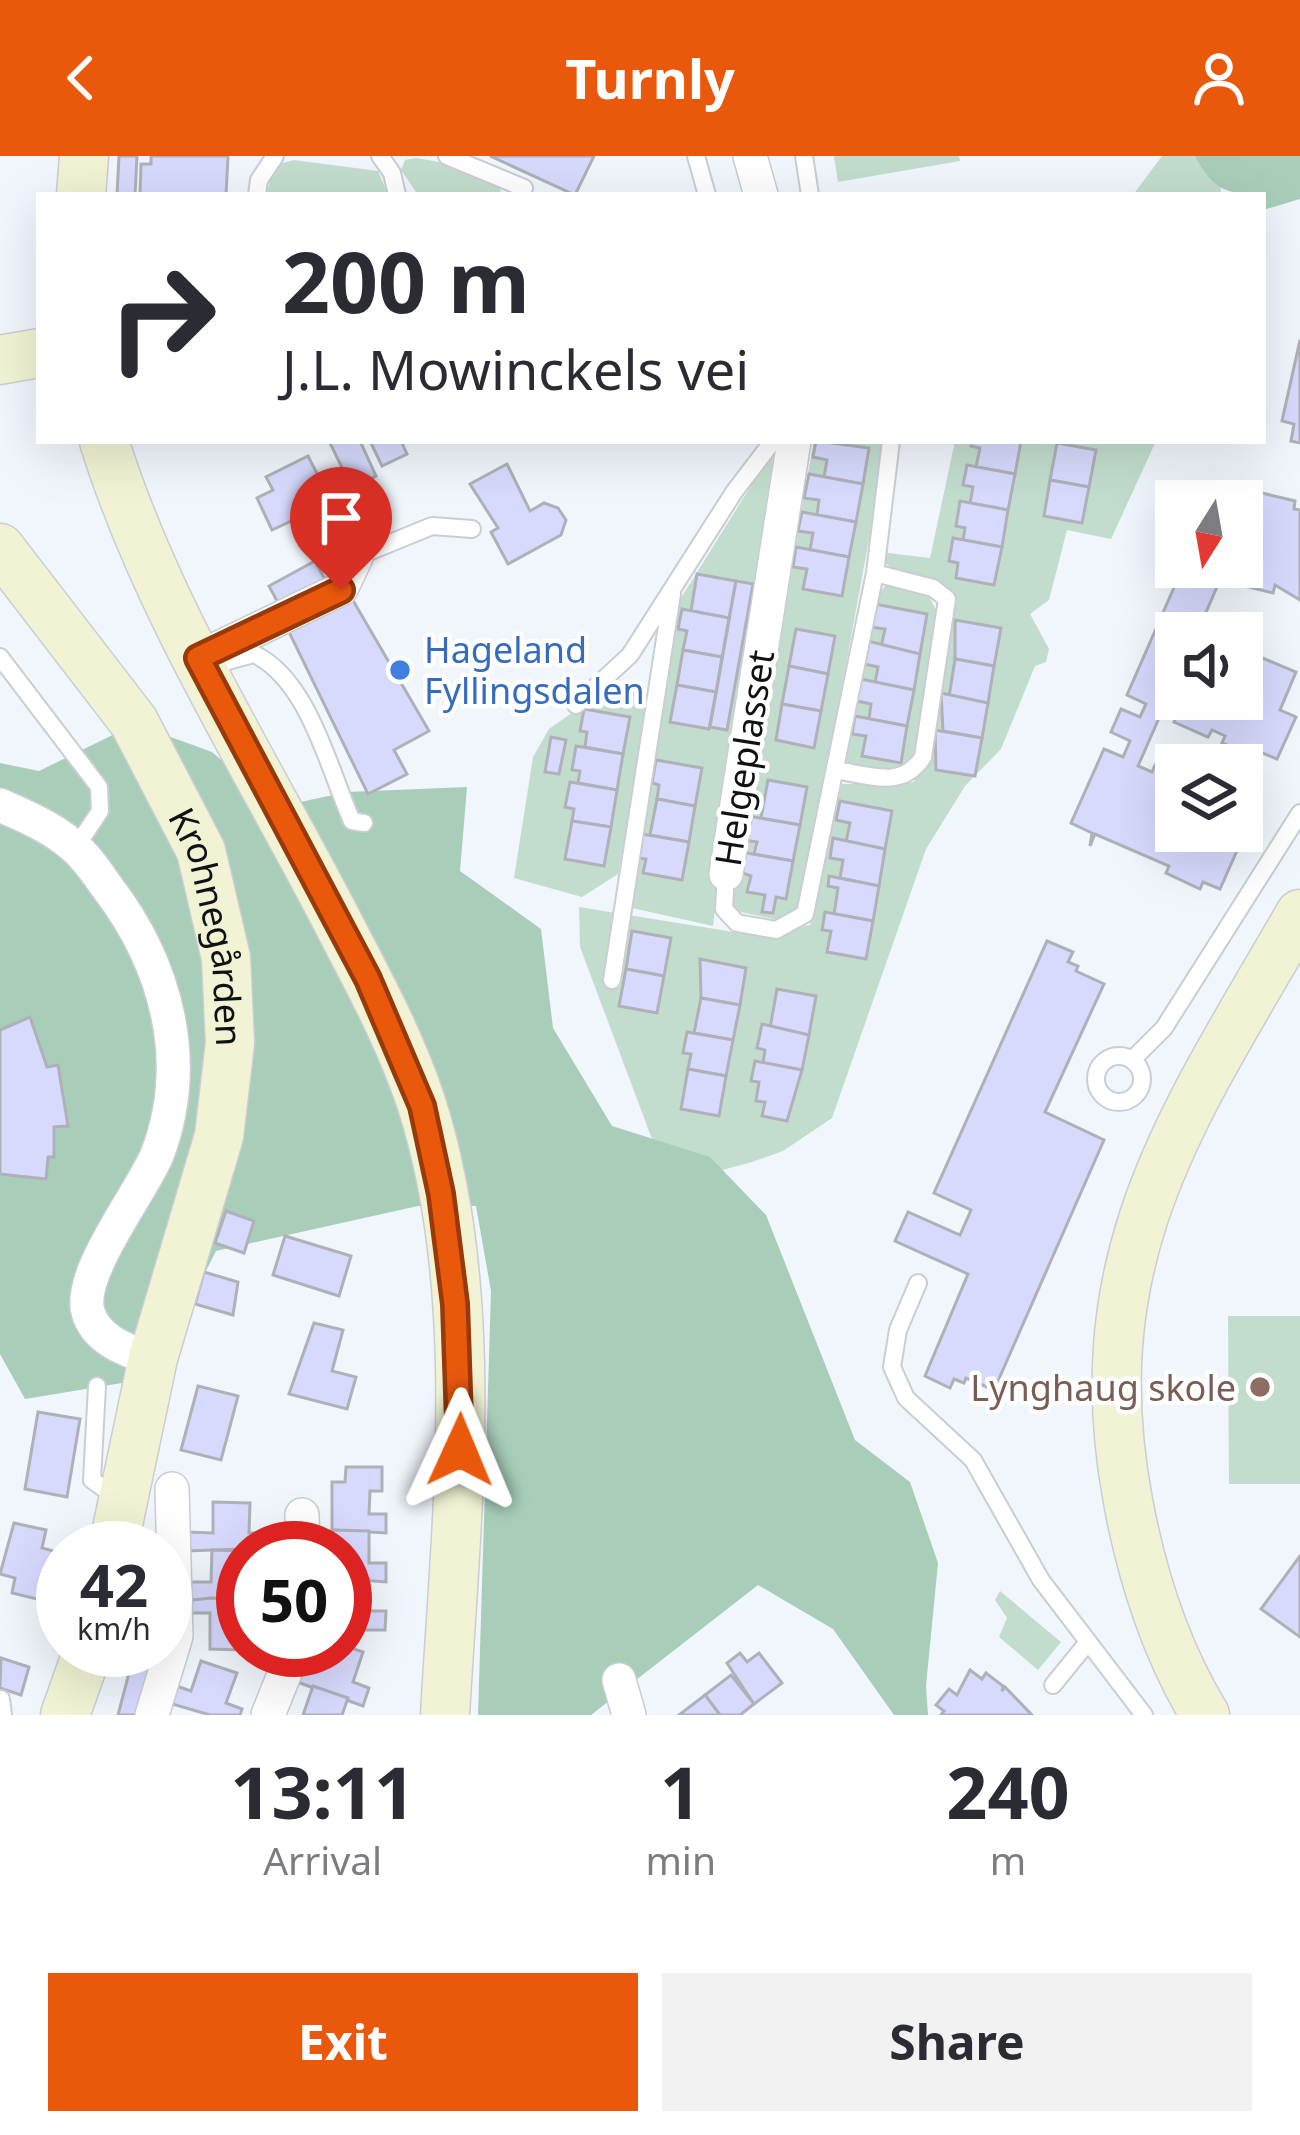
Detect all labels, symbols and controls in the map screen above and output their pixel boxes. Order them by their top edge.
text: Turnly [565,41,735,115]
icon: back [48,45,114,111]
icon: person [1186,45,1252,111]
text: 200 m [282,223,530,338]
icon: right [84,240,240,396]
text: J.L. Mowinckels vei [282,332,749,406]
pin [290,467,392,590]
north arrow [1155,480,1263,588]
map controls [1155,480,1263,852]
icon: arrive [308,485,374,551]
button: sound [1155,612,1263,720]
place label: Hageland Fyllingsdalen [424,625,645,715]
street label: Helgeplasset [703,646,785,870]
marker: Hageland Fyllingsdalen [387,657,413,683]
button: layers [1155,744,1263,852]
street label: Krohnegården [158,799,255,1047]
place label: Lynghaug skole [970,1363,1236,1412]
marker: Lynghaug skole [1247,1374,1273,1400]
position arrow [397,1387,523,1513]
speed limit sign: 50 [216,1521,372,1677]
text: 42 [80,1543,148,1625]
text: km/h [77,1608,151,1649]
text: 13:11 [230,1742,415,1840]
text: 1 [660,1742,701,1840]
text: 240 [946,1742,1070,1840]
text: Arrival [263,1833,382,1886]
text: min [645,1833,716,1886]
text: m [990,1833,1026,1886]
button: Exit [48,1973,638,2111]
button: Share [662,1973,1252,2111]

